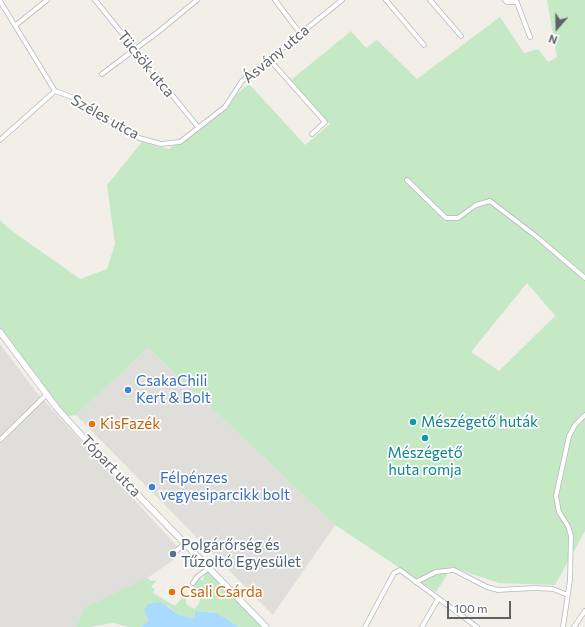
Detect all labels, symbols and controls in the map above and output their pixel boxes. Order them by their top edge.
north arrow [537,8,577,48]
street label: Ásvány utca [239,21,313,87]
street label: Tücsök utca [114,27,178,101]
text: N [547,32,559,47]
street label: Széles utca [68,91,142,143]
place label: CsakaChili Kert & Bolt [136,372,211,407]
marker: CsakaChili Kert & Bolt [123,385,133,395]
place label: Mészégető huták [421,413,538,431]
place label: KisFazék [100,415,160,433]
marker: Mészégető huták [408,417,418,427]
marker: KisFazék [87,419,97,429]
street label: Tópart utca [77,431,145,501]
marker: Mészégető huta romja [420,433,430,443]
place label: Mészégető huta romja [387,444,463,479]
place label: Félpénzes vegyesiparcikk bolt [160,469,290,504]
marker: Félpénzes vegyesiparcikk bolt [147,482,157,492]
place label: Polgárőrség és Tűzoltó Egyesület [181,536,301,571]
marker: Polgárőrség és Tűzoltó Egyesület [168,549,178,559]
place label: Csali Csárda [180,583,263,601]
marker: Csali Csárda [167,587,177,597]
scale bar [449,593,513,619]
text: 100 m [454,601,488,615]

